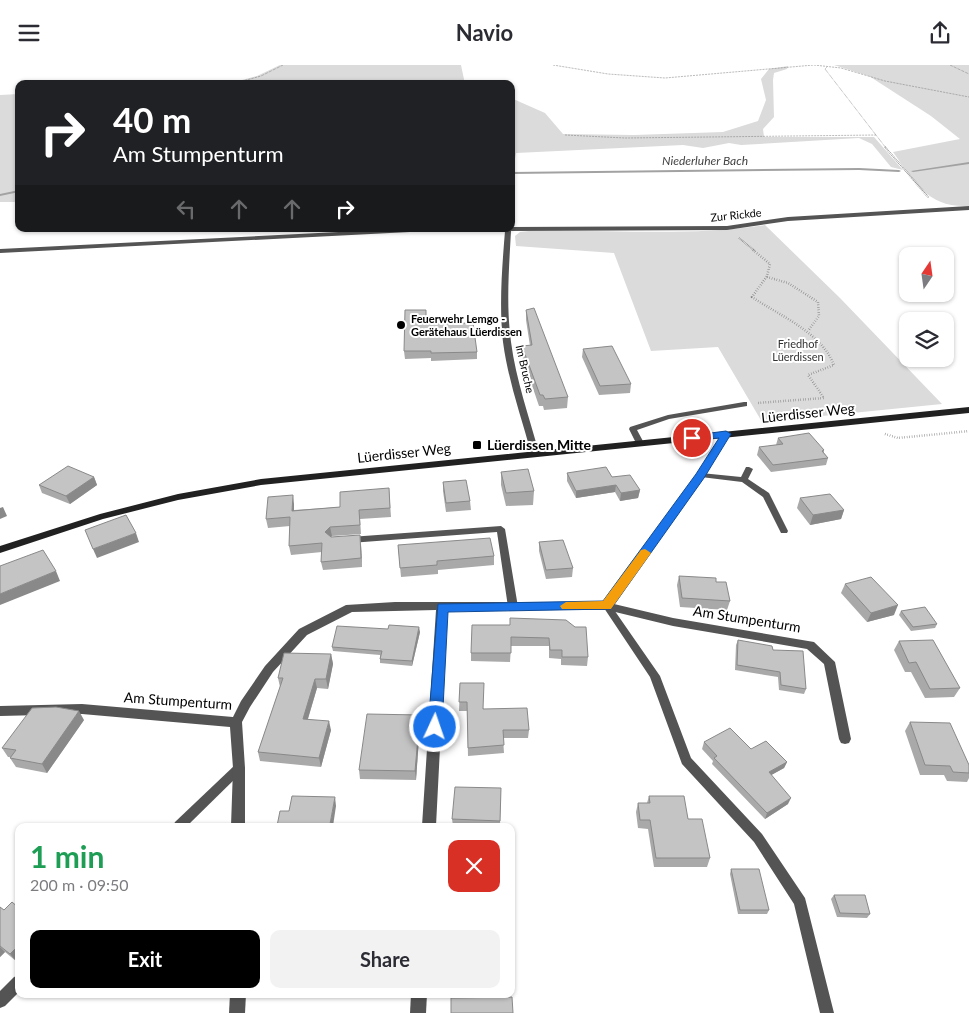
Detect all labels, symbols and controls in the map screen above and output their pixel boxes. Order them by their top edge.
icon: menu [15,19,43,47]
text: Navio [456,19,513,46]
icon: share [926,19,954,47]
text: 40 m [113,98,191,140]
icon: right [30,100,95,165]
text: Am Stumpenturm [113,140,284,167]
water label: Niederluher Bach [662,153,748,168]
icon: left [172,195,200,223]
icon: ahead [225,195,253,223]
icon: ahead [278,195,306,223]
icon: right [331,195,359,223]
street label: Zur Rickde [710,205,762,224]
north arrow [899,247,954,303]
map controls [899,247,954,367]
place label: Feuerwehr Lemgo - Gerätehaus Lüerdissen [411,312,522,338]
button: layers [899,312,954,367]
marker: Feuerwehr Lemgo - Gerätehaus Lüerdissen [395,319,407,331]
park label: Friedhof Lüerdissen [772,337,824,363]
street label: Im Bruche [514,343,537,394]
street label: Lüerdisser Weg [760,399,856,426]
pin [671,417,713,459]
icon: arrive [678,424,706,452]
place label: Lüerdissen Mitte [487,436,591,453]
street label: Lüerdisser Weg [356,439,452,466]
marker: Lüerdissen Mitte [471,439,483,451]
street label: Am Stumpenturm [692,602,802,635]
street label: Am Stumpenturm [123,688,233,713]
position arrow [408,700,460,752]
text: 1 min [30,838,104,874]
button: close [448,840,500,892]
text: 200 m · 09:50 [30,875,129,894]
button: Exit [30,930,260,988]
button: Share [270,930,500,988]

